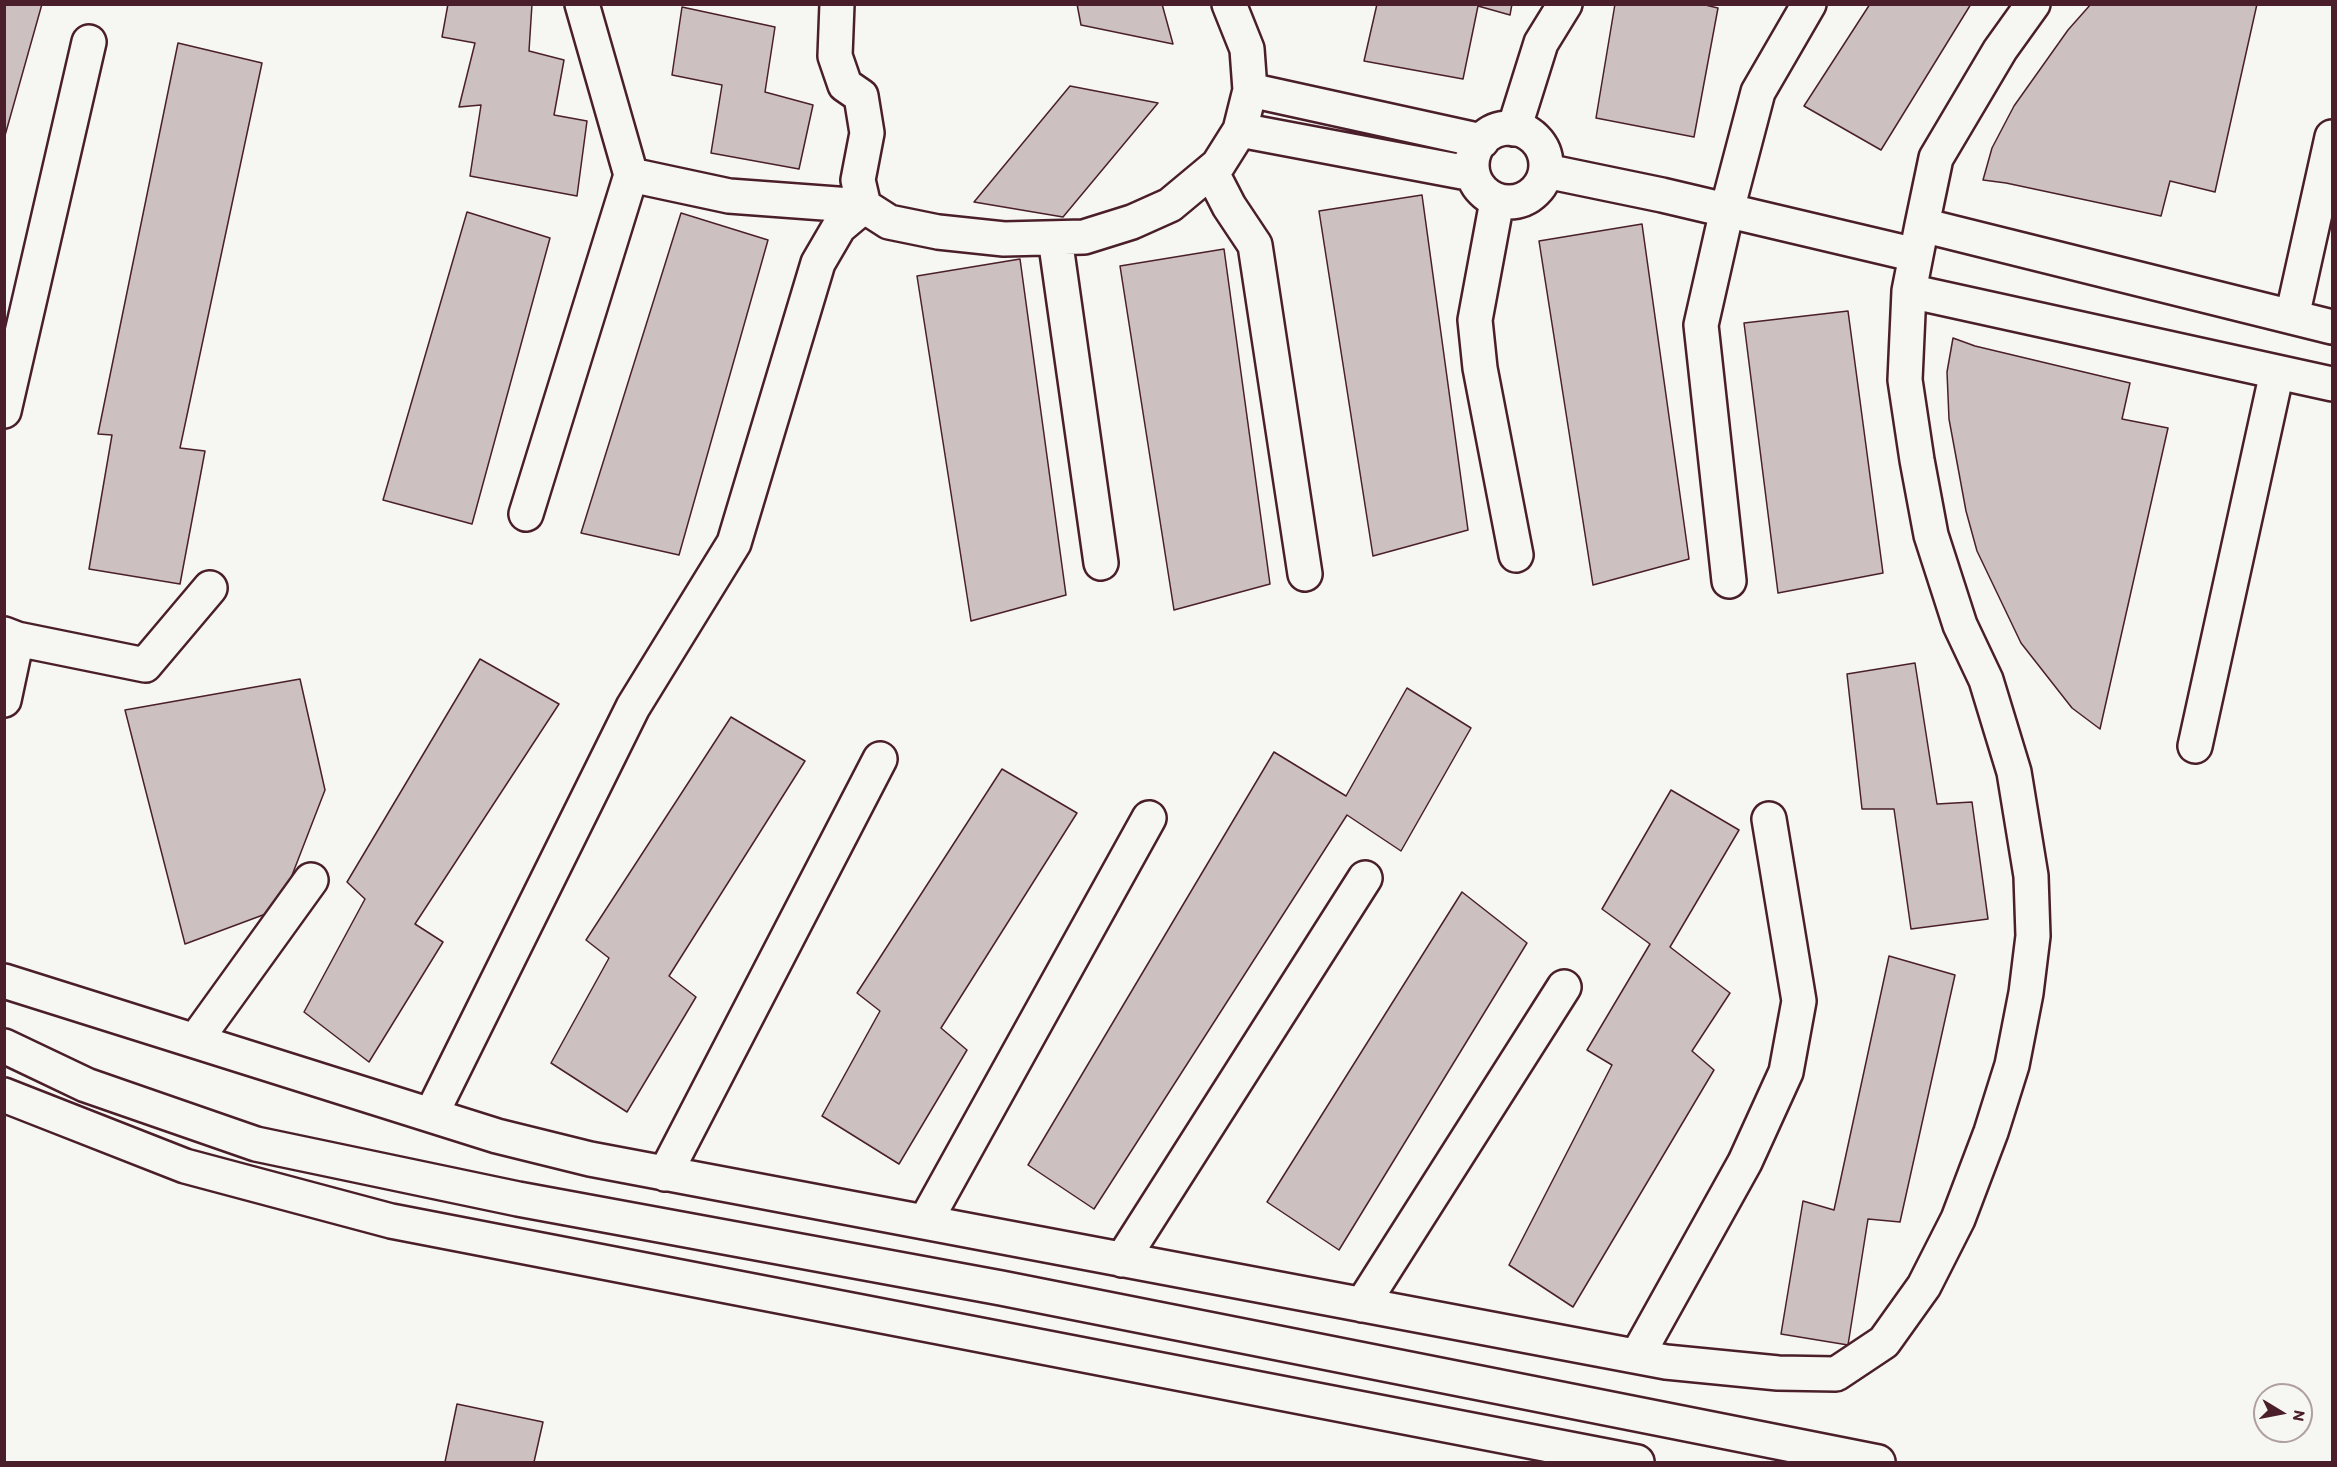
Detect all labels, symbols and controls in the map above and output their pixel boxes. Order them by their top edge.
north arrow [2253,1383,2313,1443]
text: N [2289,1409,2310,1423]

